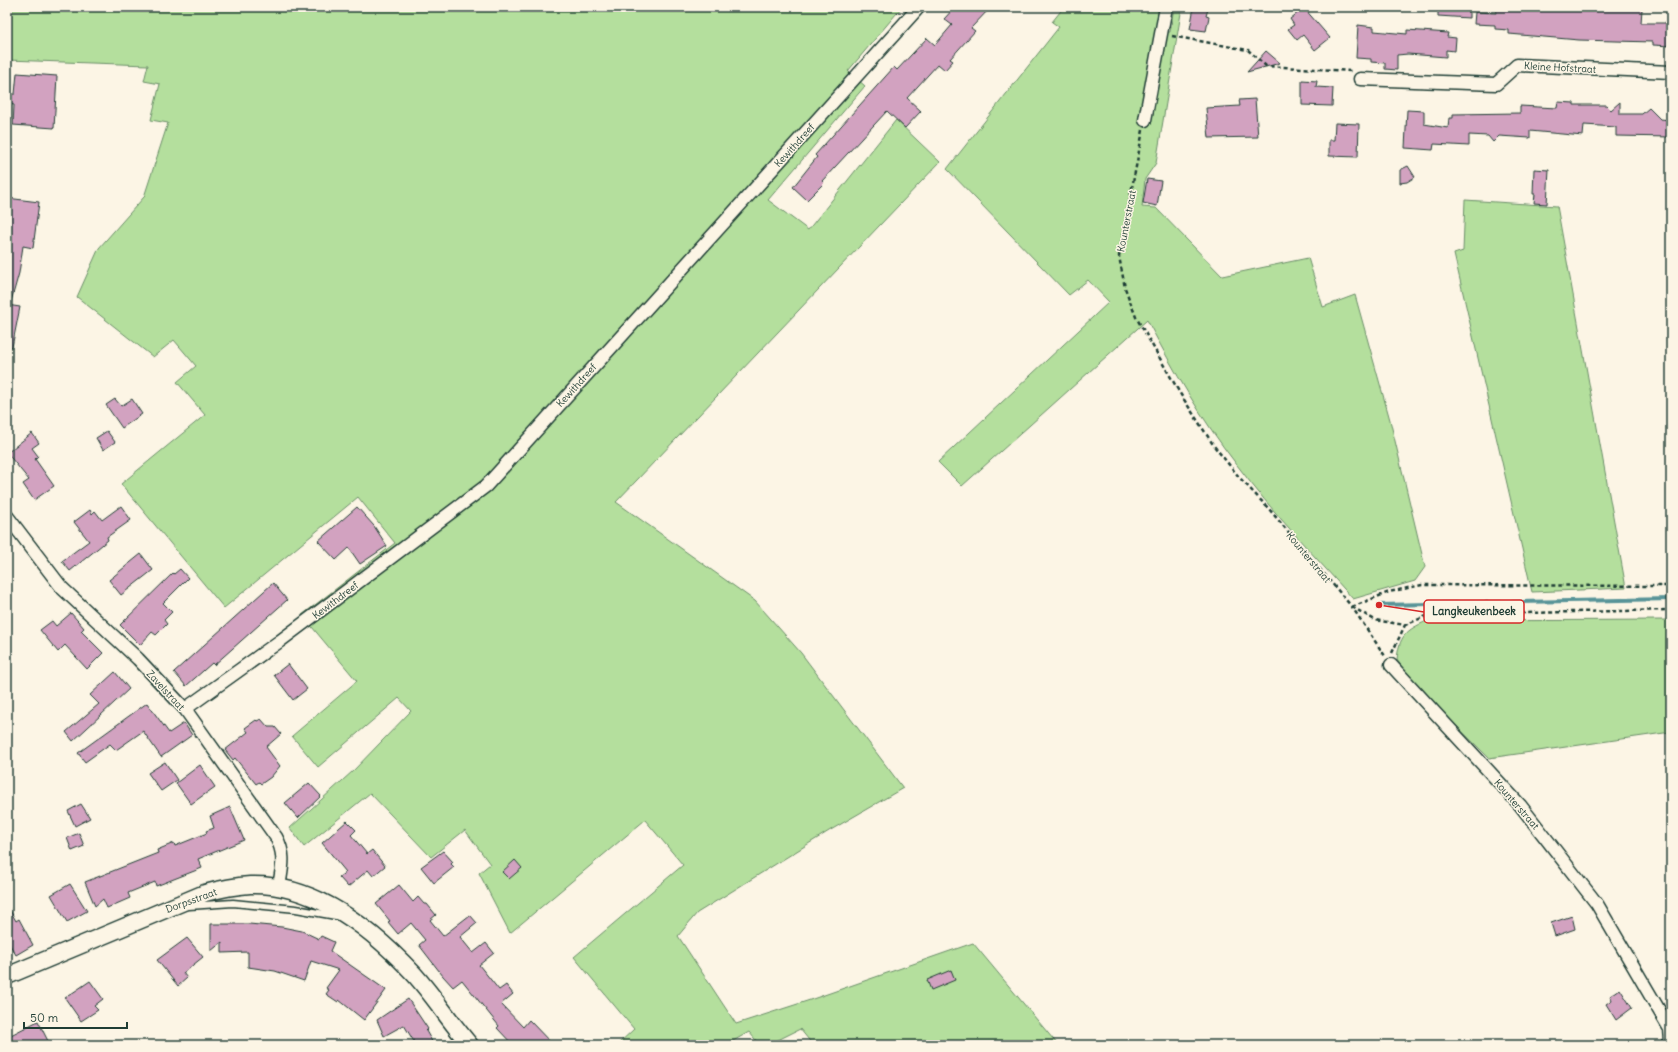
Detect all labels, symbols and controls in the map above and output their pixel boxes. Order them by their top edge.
street label: Kleine Hofstraat [1524,59,1597,76]
street label: Kewithdreef [771,120,818,170]
street label: Kounterstraat [1114,189,1139,253]
street label: Kewithdreef [553,360,600,410]
street label: Kounterstraat [1284,529,1334,586]
street label: Kewithdreef [310,578,361,622]
callout: Langkeukenbeek [1424,600,1524,623]
text: Langkeukenbeek [1432,604,1516,619]
street label: Zavelstraat [144,667,188,714]
street label: Kounterstraat [1491,776,1542,833]
street label: Dorpsstraat [164,885,219,916]
scale bar [24,1004,127,1030]
text: 50 m [30,1010,59,1025]

